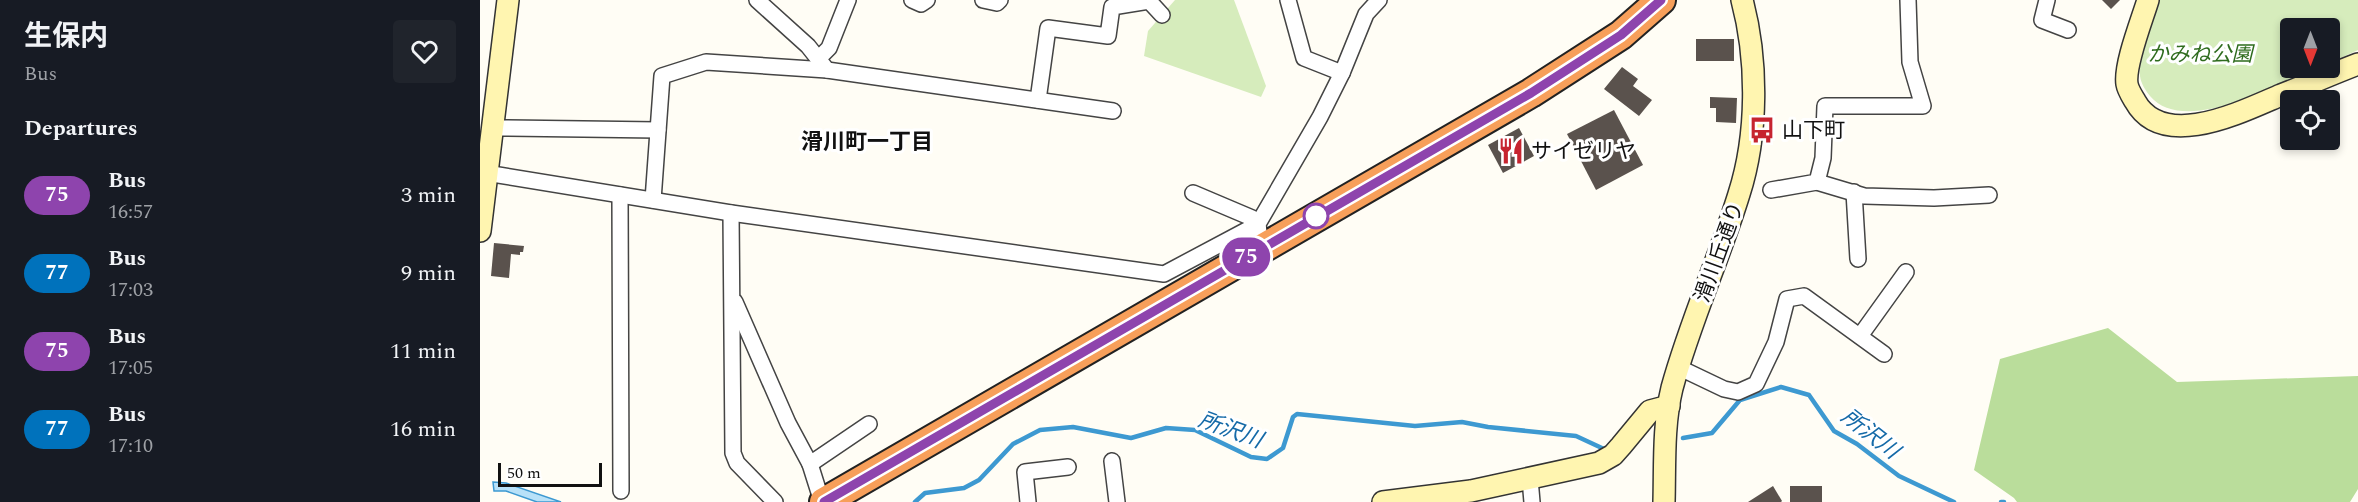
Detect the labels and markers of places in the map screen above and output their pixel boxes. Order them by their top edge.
bus stop icon: 山下町 [1747,115,1777,145]
place label: 山下町 [1782,115,1845,147]
restaurant icon: サイゼリヤ [1496,136,1526,166]
place label: サイゼリヤ [1531,136,1636,168]
unlabelled marker [1303,203,1329,229]

